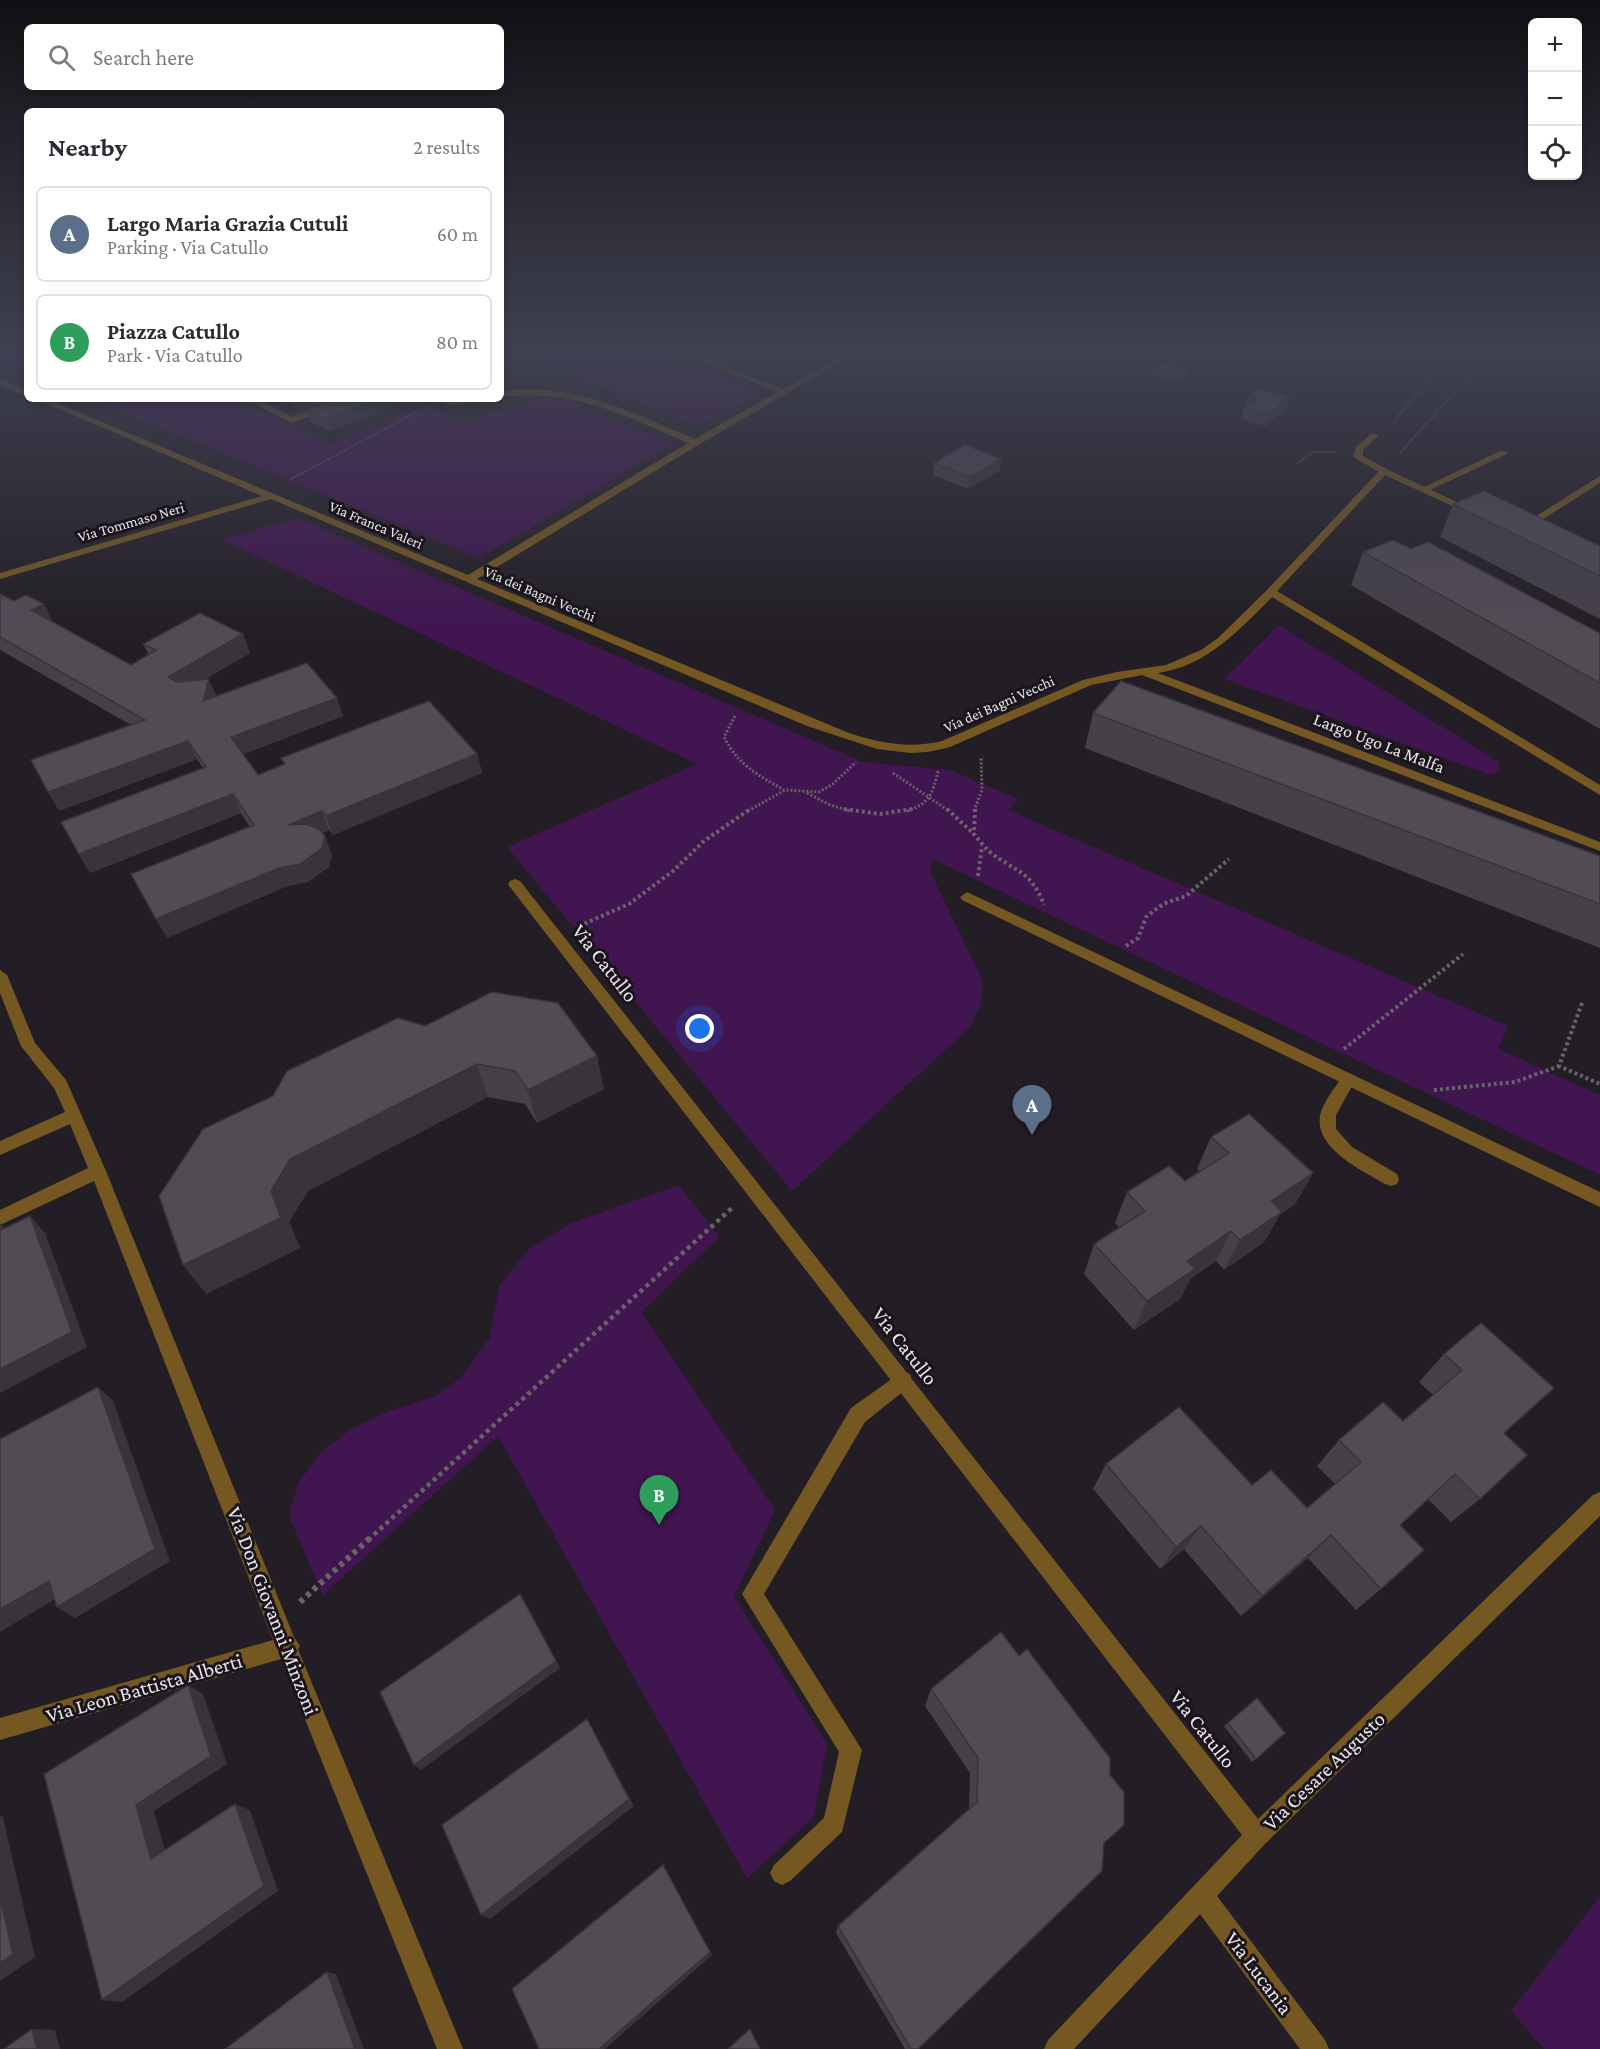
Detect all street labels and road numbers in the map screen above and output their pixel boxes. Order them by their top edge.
street label: Via Franca Valeri [327,498,425,552]
street label: Via Tommaso Neri [76,499,186,545]
street label: Via dei Bagni Vecchi [482,563,598,626]
street label: Via dei Bagni Vecchi [941,672,1057,736]
street label: Largo Ugo La Malfa [1311,709,1447,777]
street label: Via Catullo [567,919,643,1007]
street label: Via Catullo [867,1302,943,1390]
street label: Via Don Giovanni Minzoni [222,1503,324,1719]
street label: Via Leon Battista Alberti [43,1648,245,1727]
street label: Via Catullo [1165,1685,1241,1773]
street label: Via Cesare Augusto [1258,1707,1390,1835]
street label: Via Lucania [1220,1927,1298,2019]

